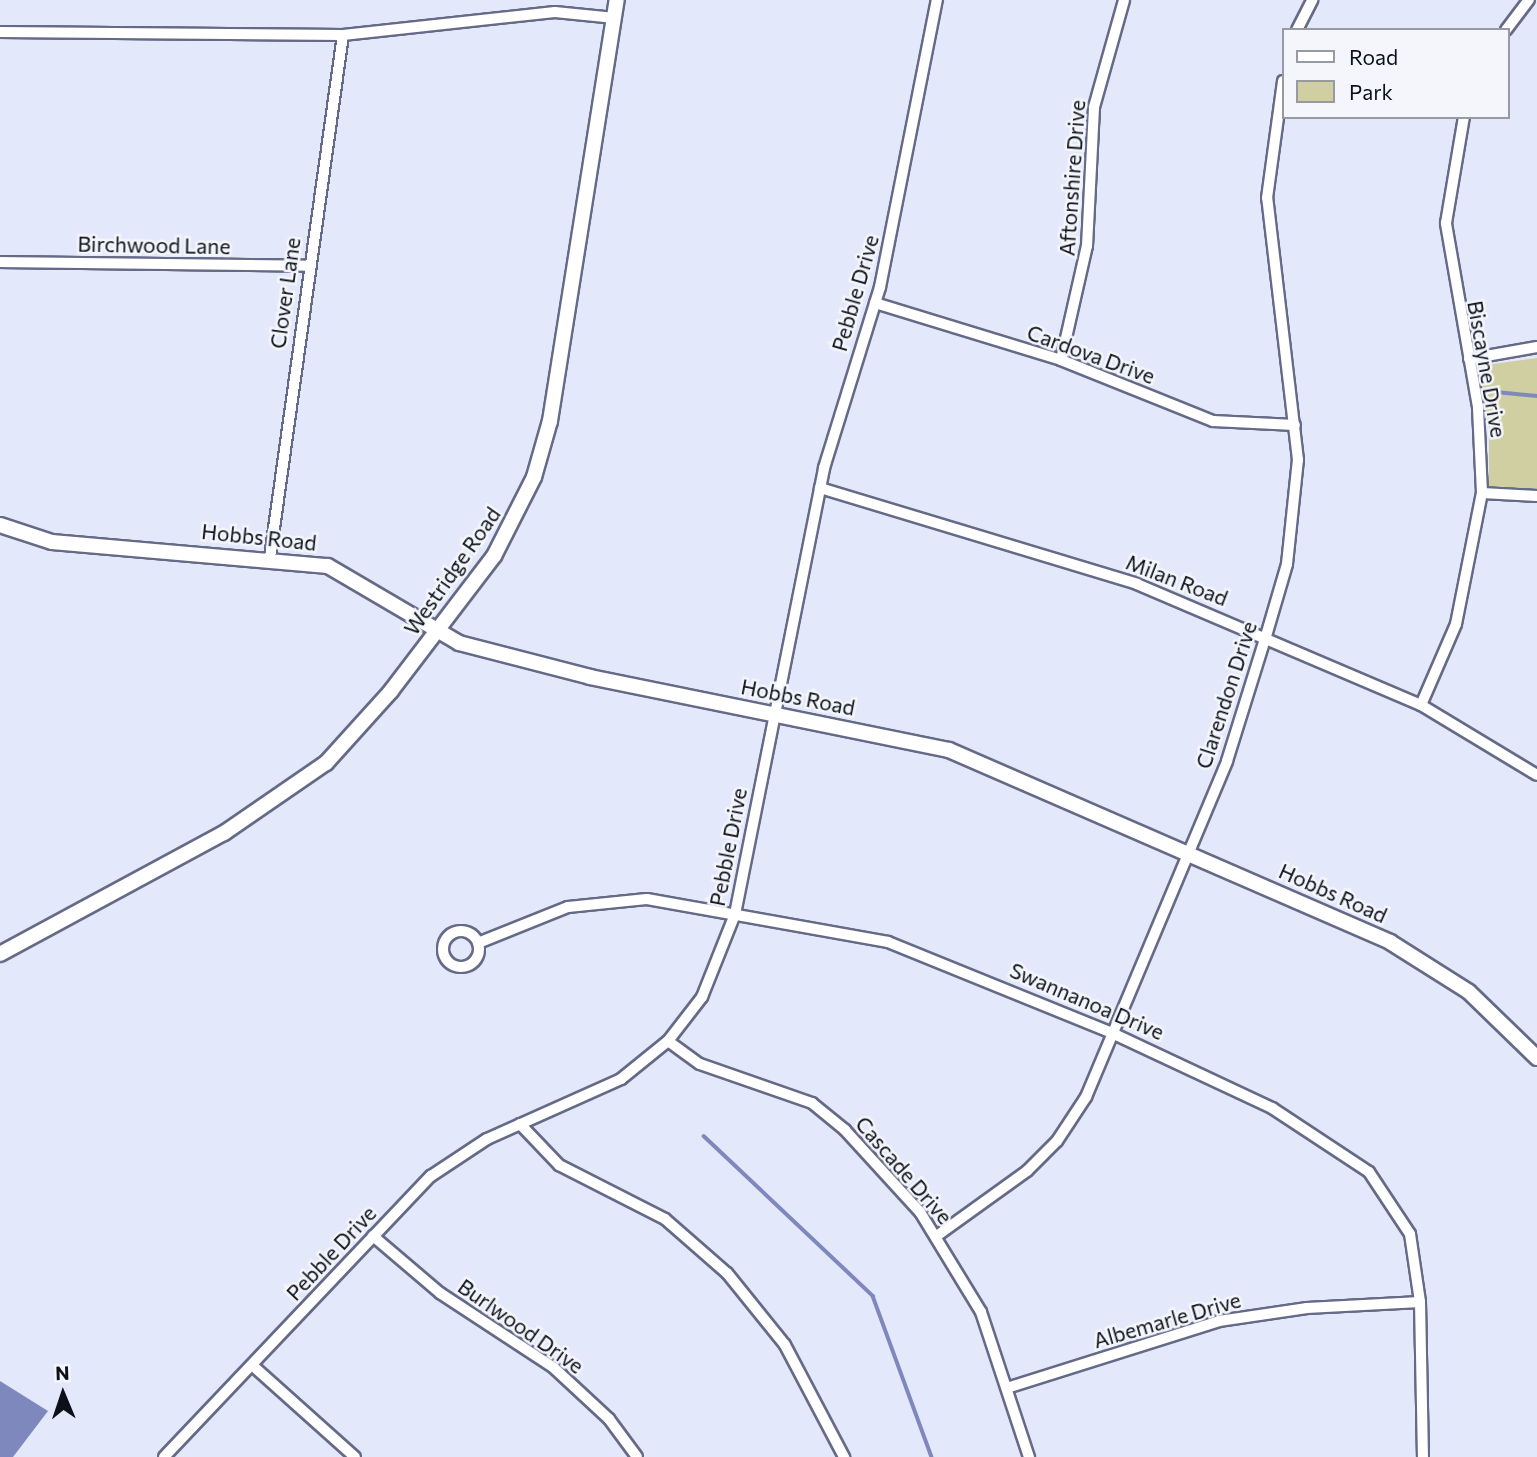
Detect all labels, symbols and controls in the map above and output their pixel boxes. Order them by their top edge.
legend [1282,28,1509,119]
text: Road [1349,44,1398,69]
text: Park [1349,79,1393,104]
street label: Aftonshire Drive [1054,99,1090,257]
street label: Birchwood Lane [77,231,231,259]
street label: Pebble Drive [826,232,884,354]
street label: Clover Lane [265,236,305,350]
street label: Biscayne Drive [1463,299,1511,439]
street label: Cardova Drive [1024,319,1158,389]
street label: Westridge Road [399,502,505,640]
street label: Hobbs Road [200,518,318,556]
street label: Milan Road [1123,549,1231,611]
street label: Clarendon Drive [1190,618,1262,772]
street label: Hobbs Road [739,674,857,720]
street label: Pebble Drive [704,786,752,908]
street label: Hobbs Road [1275,858,1391,928]
street label: Swannanoa Drive [1006,957,1168,1045]
street label: Cascade Drive [850,1111,958,1229]
street label: Pebble Drive [281,1201,381,1305]
street label: Burlwood Drive [453,1273,589,1379]
street label: Albemarle Drive [1090,1287,1244,1353]
north arrow [28,1359,98,1429]
text: N [55,1361,70,1384]

